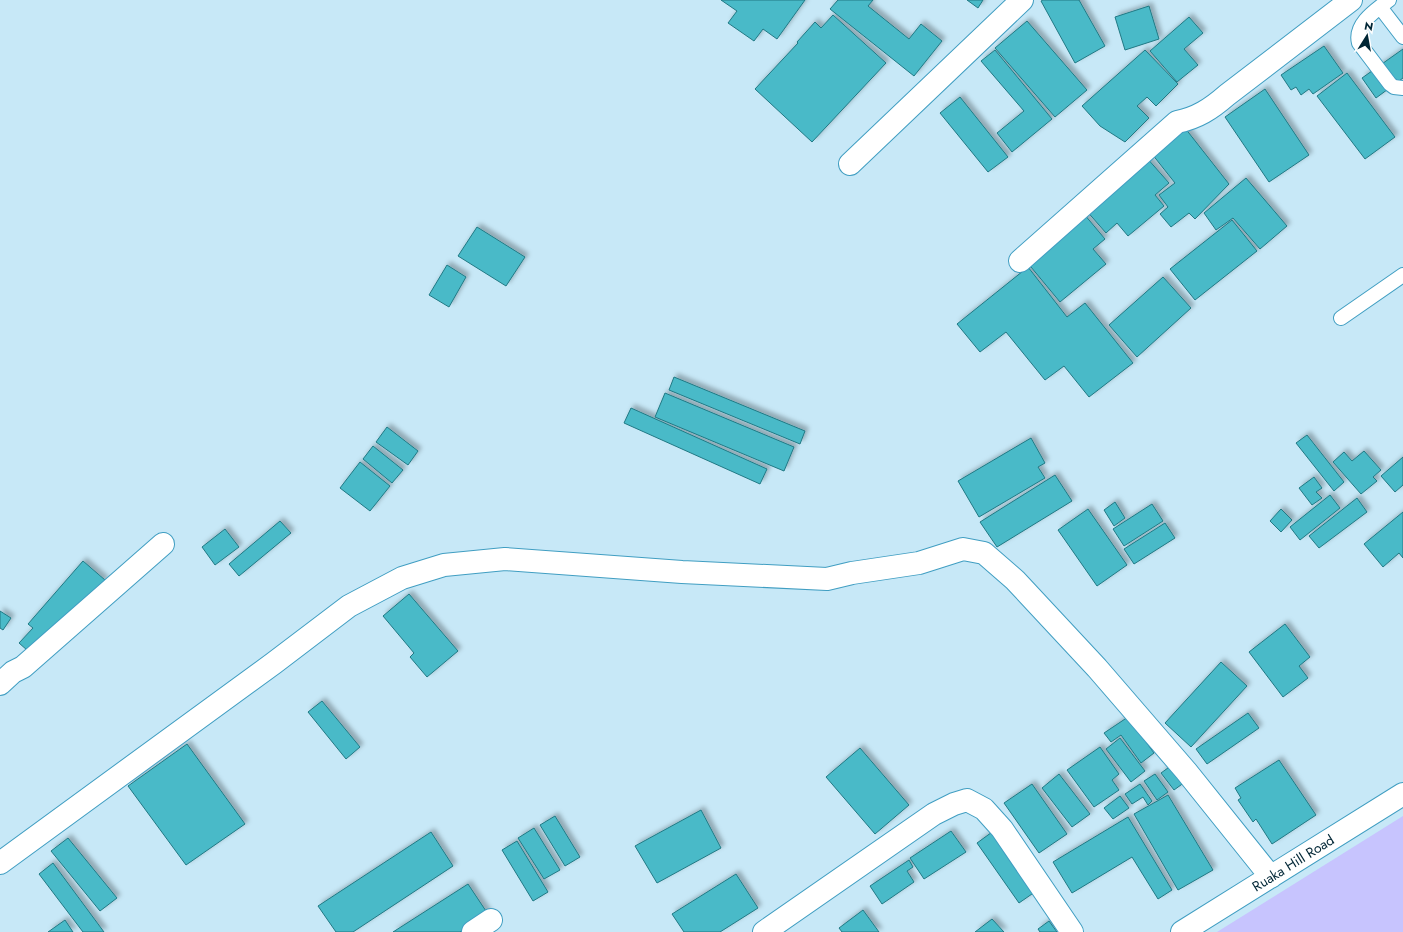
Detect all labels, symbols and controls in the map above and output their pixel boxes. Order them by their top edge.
north arrow [1347,16,1387,56]
text: N [1363,17,1375,35]
street label: Ruaka Hill Road [1248,830,1338,896]

